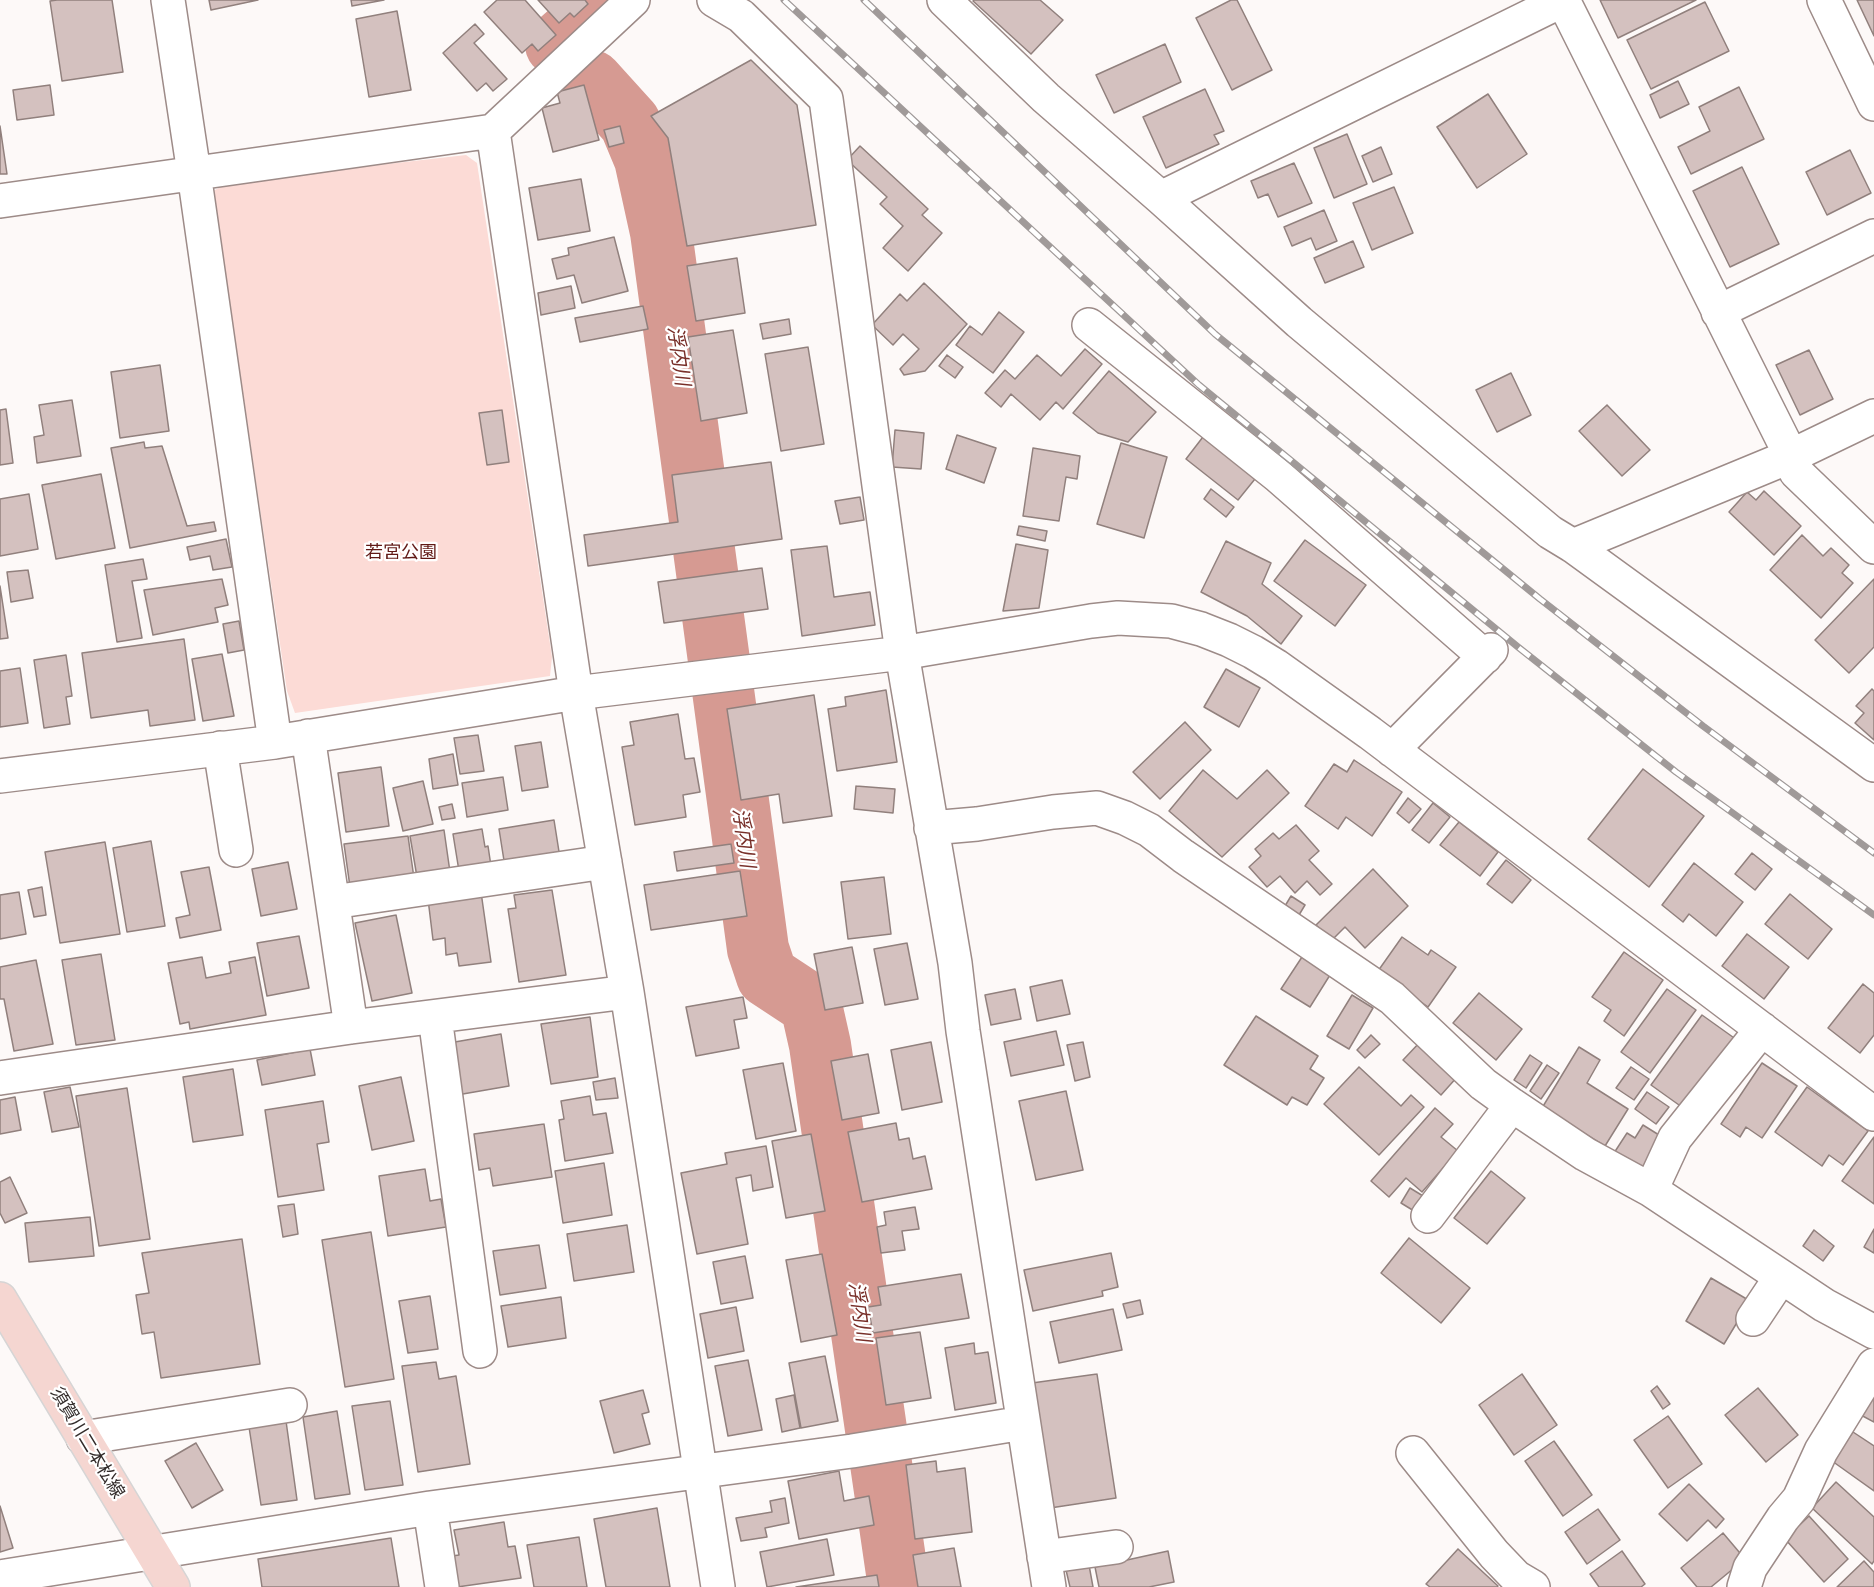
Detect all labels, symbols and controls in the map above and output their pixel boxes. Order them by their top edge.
water label: 浮内川 [662,325,694,387]
park label: 若宮公園 [365,542,437,564]
water label: 浮内川 [727,807,759,869]
water label: 浮内川 [843,1281,875,1343]
street label: 須賀川二本松線 [45,1383,129,1503]

